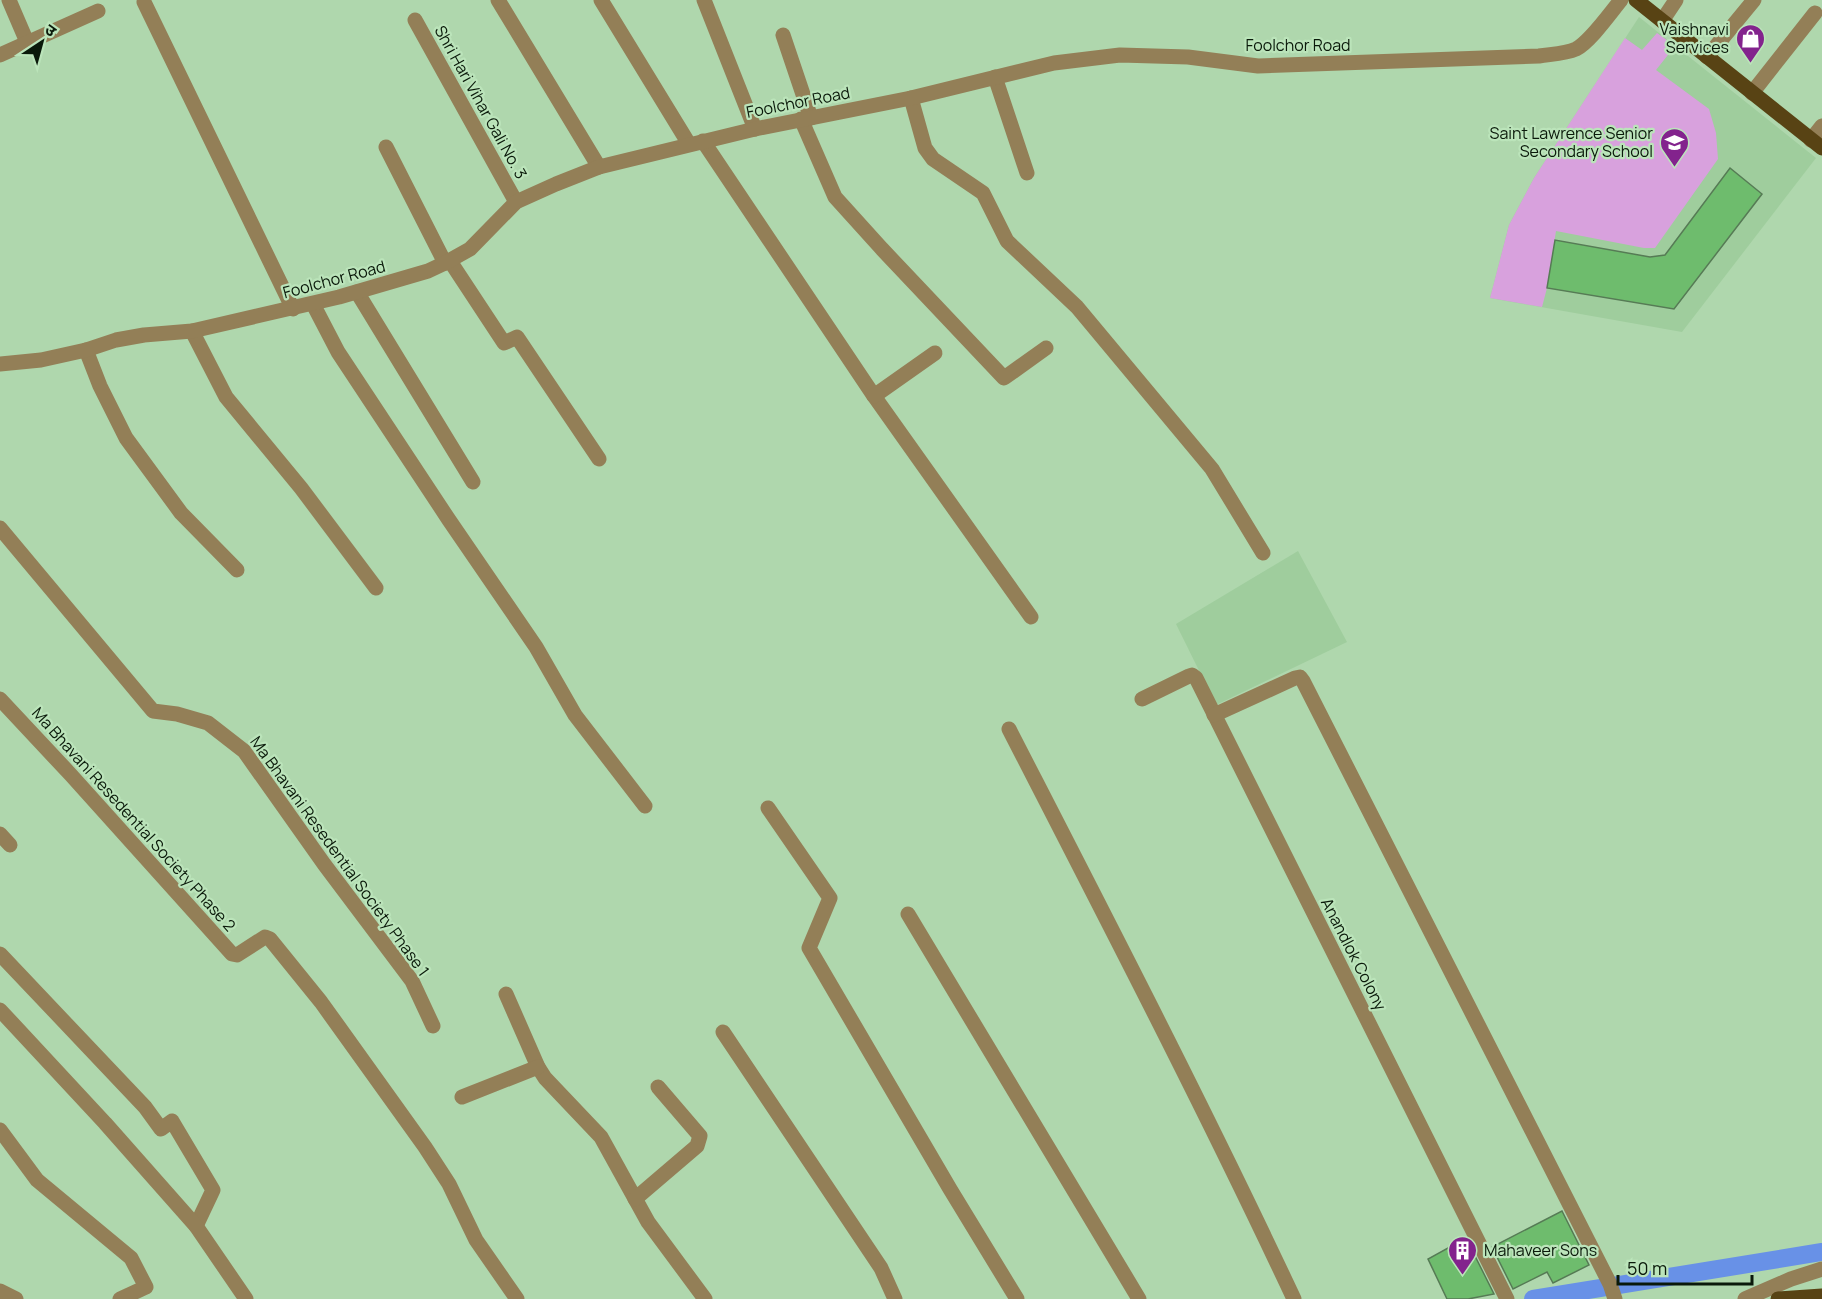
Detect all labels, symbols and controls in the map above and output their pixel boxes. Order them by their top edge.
north arrow [12,12,72,72]
text: उ [41,18,62,42]
place label: Vaishnavi Services [1660,18,1729,58]
street label: Shri Hari Vihar Gali No. 3 [430,21,532,183]
shop icon: Vaishnavi Services [1734,22,1766,64]
street label: Foolchor Road [1245,34,1351,56]
street label: Foolchor Road [744,81,852,123]
place label: Saint Lawrence Senior Secondary School [1490,122,1653,162]
school or university icon: Saint Lawrence Senior Secondary School [1658,126,1690,168]
street label: Foolchor Road [280,255,388,303]
street label: Ma Bhavani Resedential Society Phase 2 [27,702,241,936]
street label: Ma Bhavani Resedential Society Phase 1 [245,732,435,980]
street label: Anandlok Colony [1316,894,1392,1015]
building icon: Mahaveer Sons [1447,1234,1479,1276]
place label: Mahaveer Sons [1484,1239,1597,1261]
scale bar [1618,1248,1752,1286]
text: 50 m [1627,1256,1667,1280]

